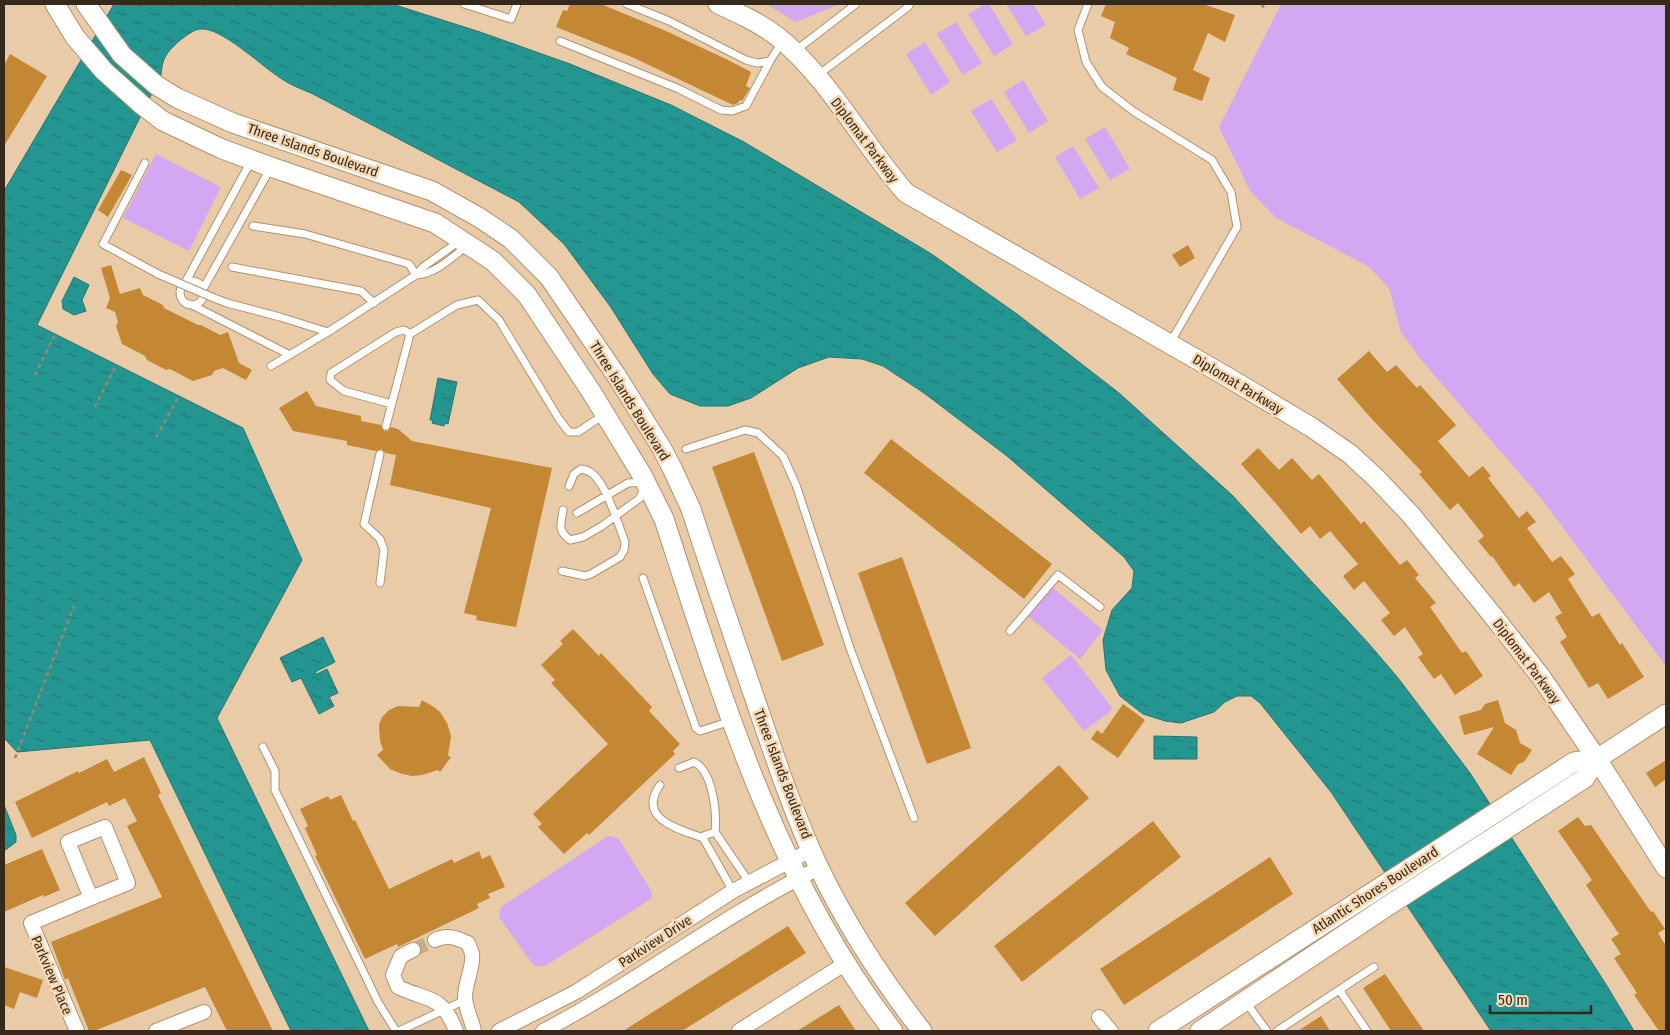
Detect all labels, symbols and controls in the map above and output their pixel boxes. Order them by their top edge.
street label: Diplomat Parkway [827,94,903,187]
street label: Three Islands Boulevard [245,120,381,181]
street label: Three Islands Boulevard [586,338,673,464]
street label: Diplomat Parkway [1190,351,1287,418]
street label: Diplomat Parkway [1489,615,1565,708]
street label: Three Islands Boulevard [750,707,815,841]
street label: Atlantic Shores Boulevard [1309,843,1442,938]
street label: Parkview Drive [616,911,695,971]
street label: Parkview Place [27,933,76,1017]
scale bar [1490,982,1591,1014]
text: 50 m [1498,991,1528,1009]

